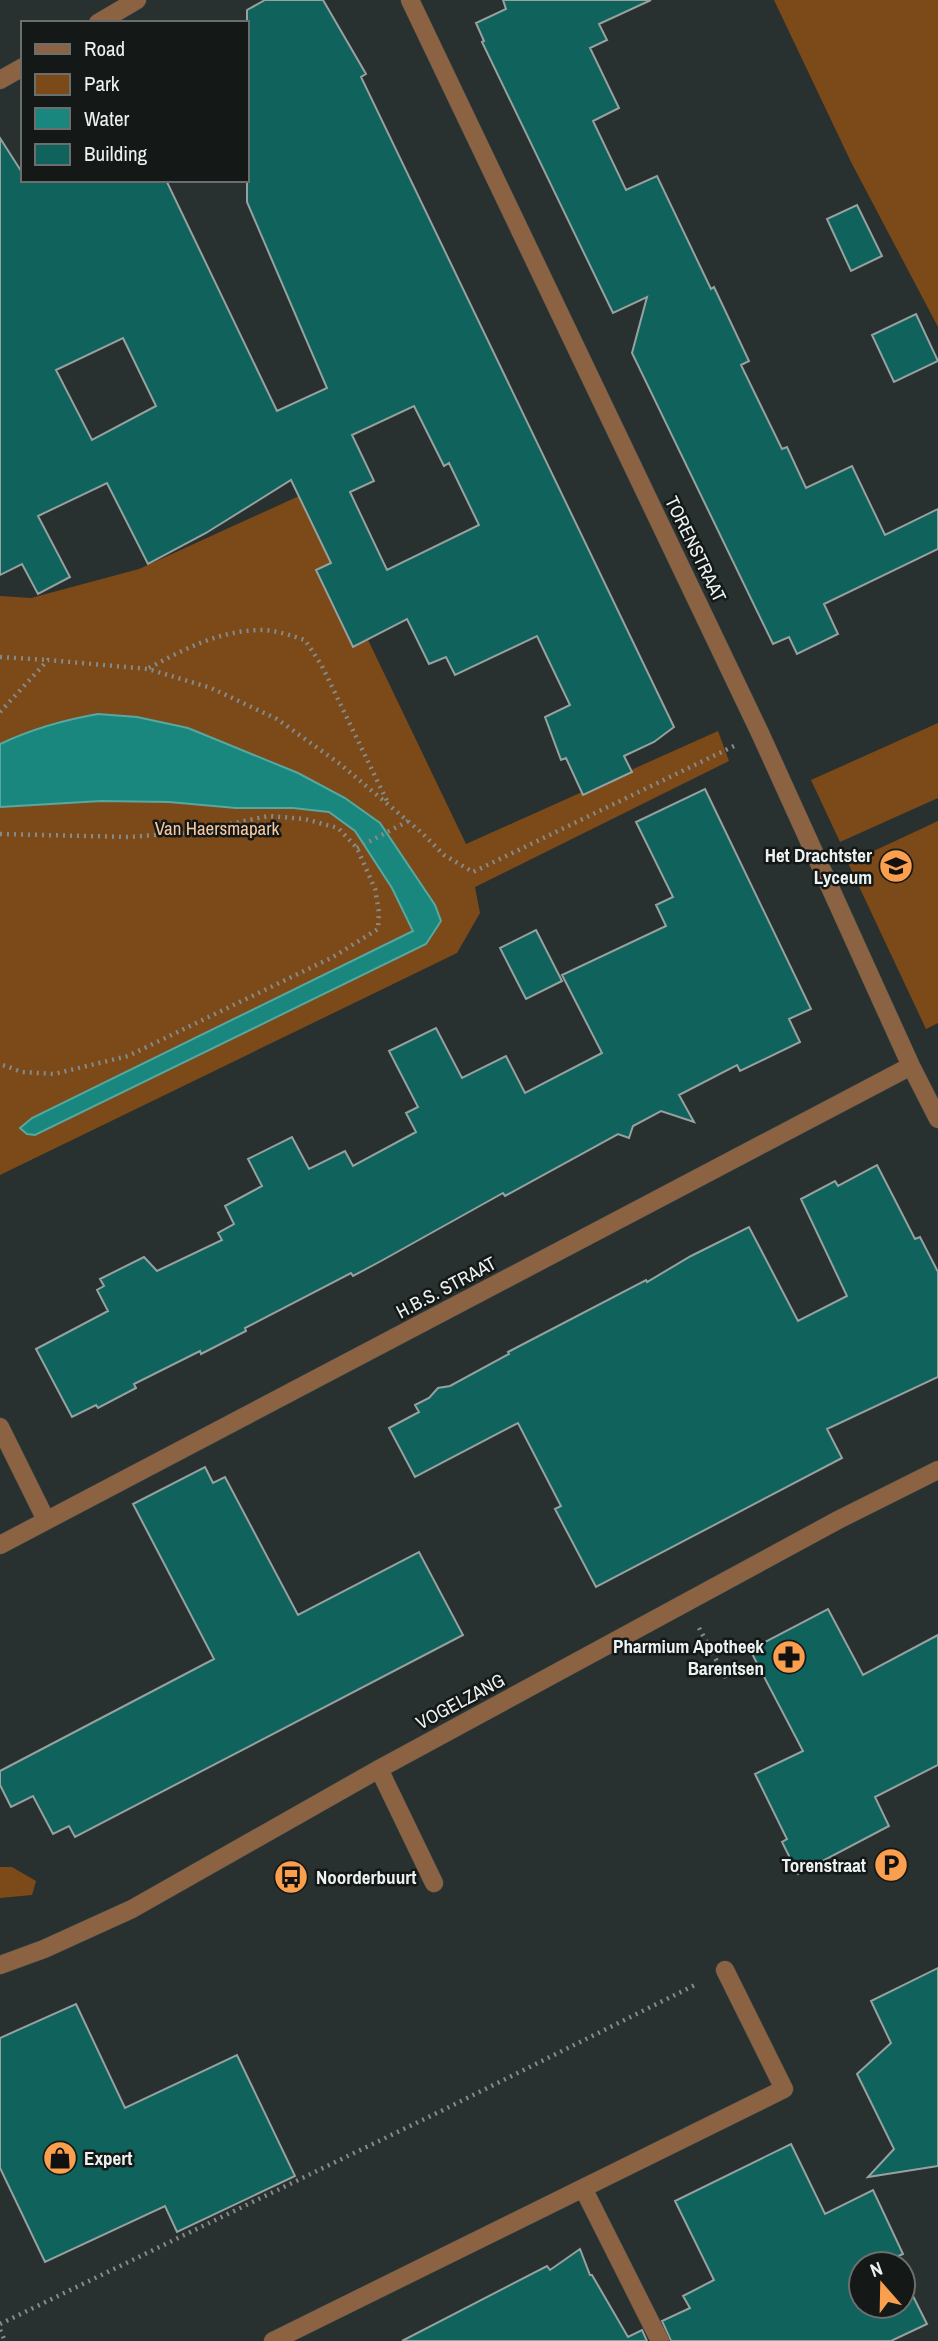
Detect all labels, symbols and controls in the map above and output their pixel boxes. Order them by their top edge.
legend [21,21,248,182]
text: Road [84,34,125,63]
text: Park [84,69,120,98]
text: Water [84,104,130,133]
text: Building [84,139,148,168]
street label: TORENSTRAAT [659,492,733,607]
park label: Van Haersmapark [155,815,279,841]
place label: Het Drachtster Lyceum [765,842,872,890]
school or university icon: Het Drachtster Lyceum [877,847,915,885]
street label: H.B.S. STRAAT [391,1250,501,1324]
place label: Pharmium Apotheek Barentsen [613,1633,764,1681]
pharmacy icon: Pharmium Apotheek Barentsen [770,1638,808,1676]
street label: VOGELZANG [411,1667,509,1735]
parking icon: Torenstraat [872,1846,910,1884]
place label: Torenstraat [781,1852,866,1878]
bus stop icon: Noorderbuurt [272,1858,310,1896]
place label: Noorderbuurt [316,1864,416,1890]
shop icon: Expert [41,2139,79,2177]
place label: Expert [84,2145,133,2171]
north arrow [847,2250,917,2320]
text: N [866,2255,886,2283]

